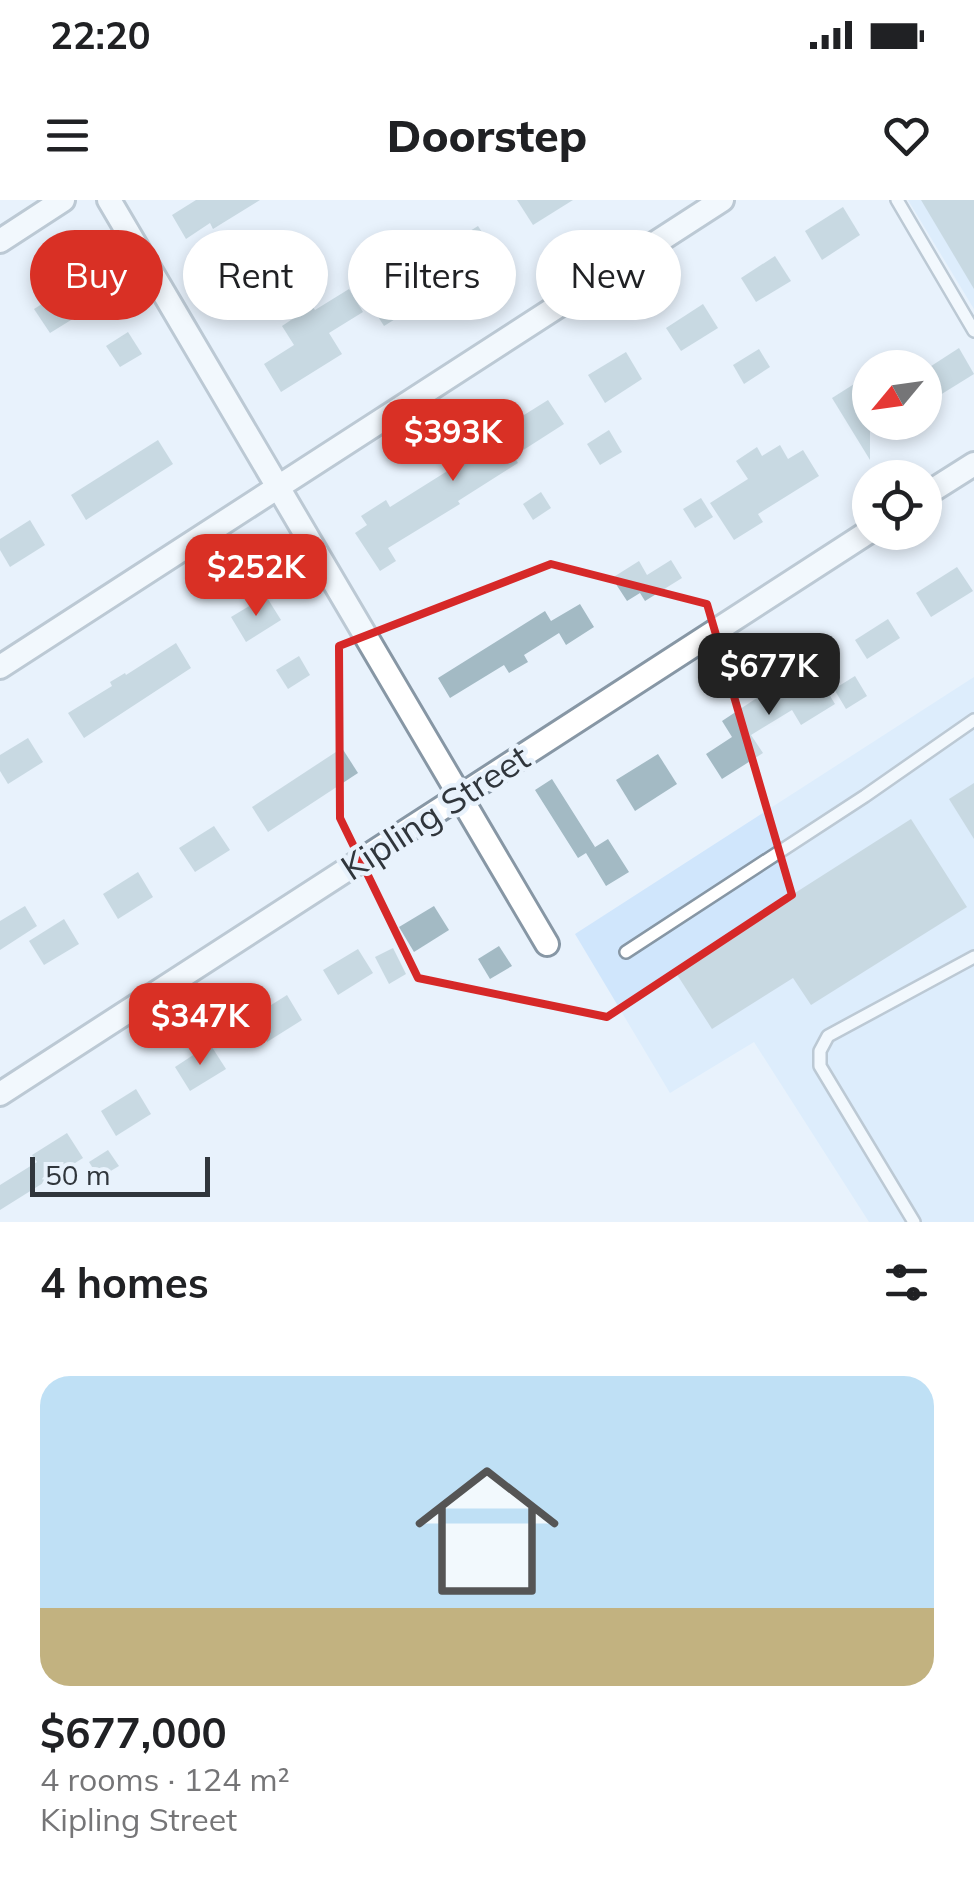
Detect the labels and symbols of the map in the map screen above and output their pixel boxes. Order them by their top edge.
north arrow [852,350,942,440]
pin: $393K [383,399,523,484]
pin: $252K [186,534,326,619]
pin: $677K [699,633,839,718]
street label: Kipling Street [333,735,537,889]
pin: $347K [130,983,270,1068]
scale bar [30,1152,210,1196]

